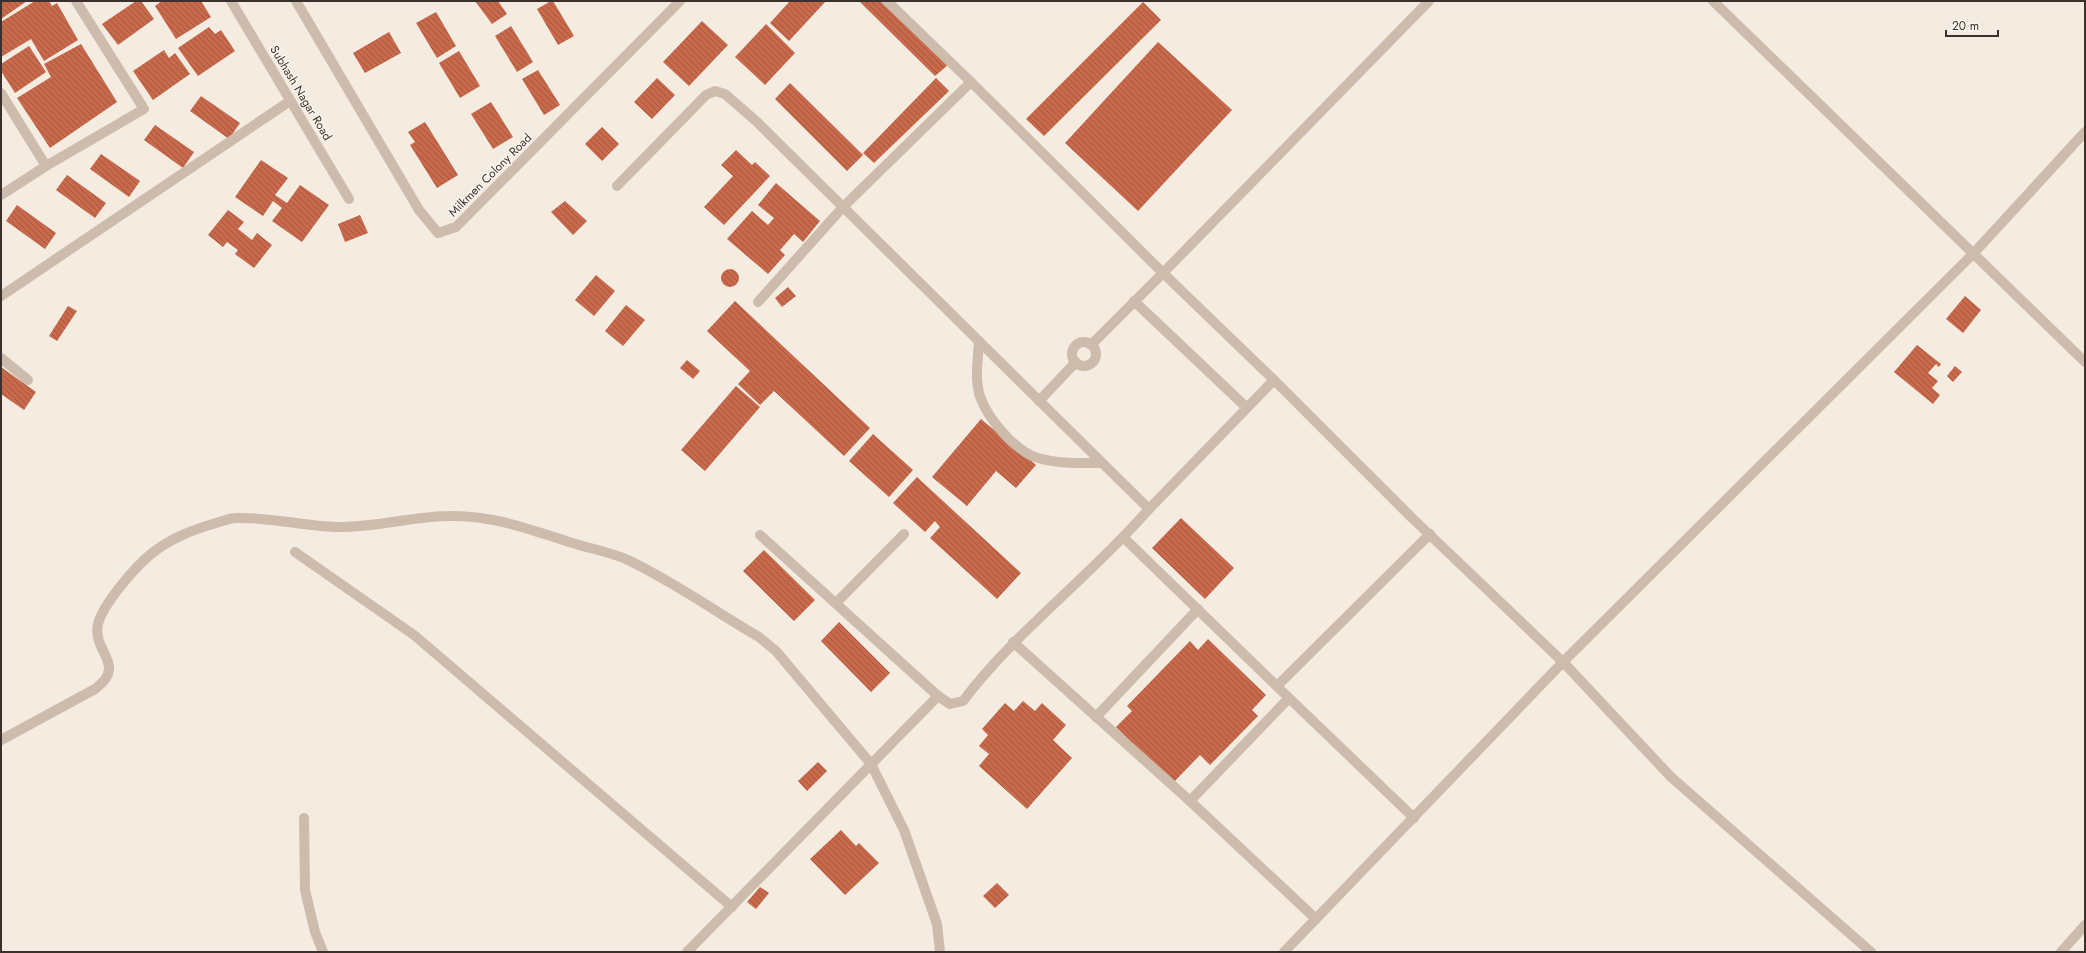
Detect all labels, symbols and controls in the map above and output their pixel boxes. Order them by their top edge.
scale bar [1946,12,1998,38]
text: 20 m [1952,17,1979,35]
street label: Subhash Nagar Road [266,42,336,144]
street label: Milkmen Colony Road [444,129,536,221]

